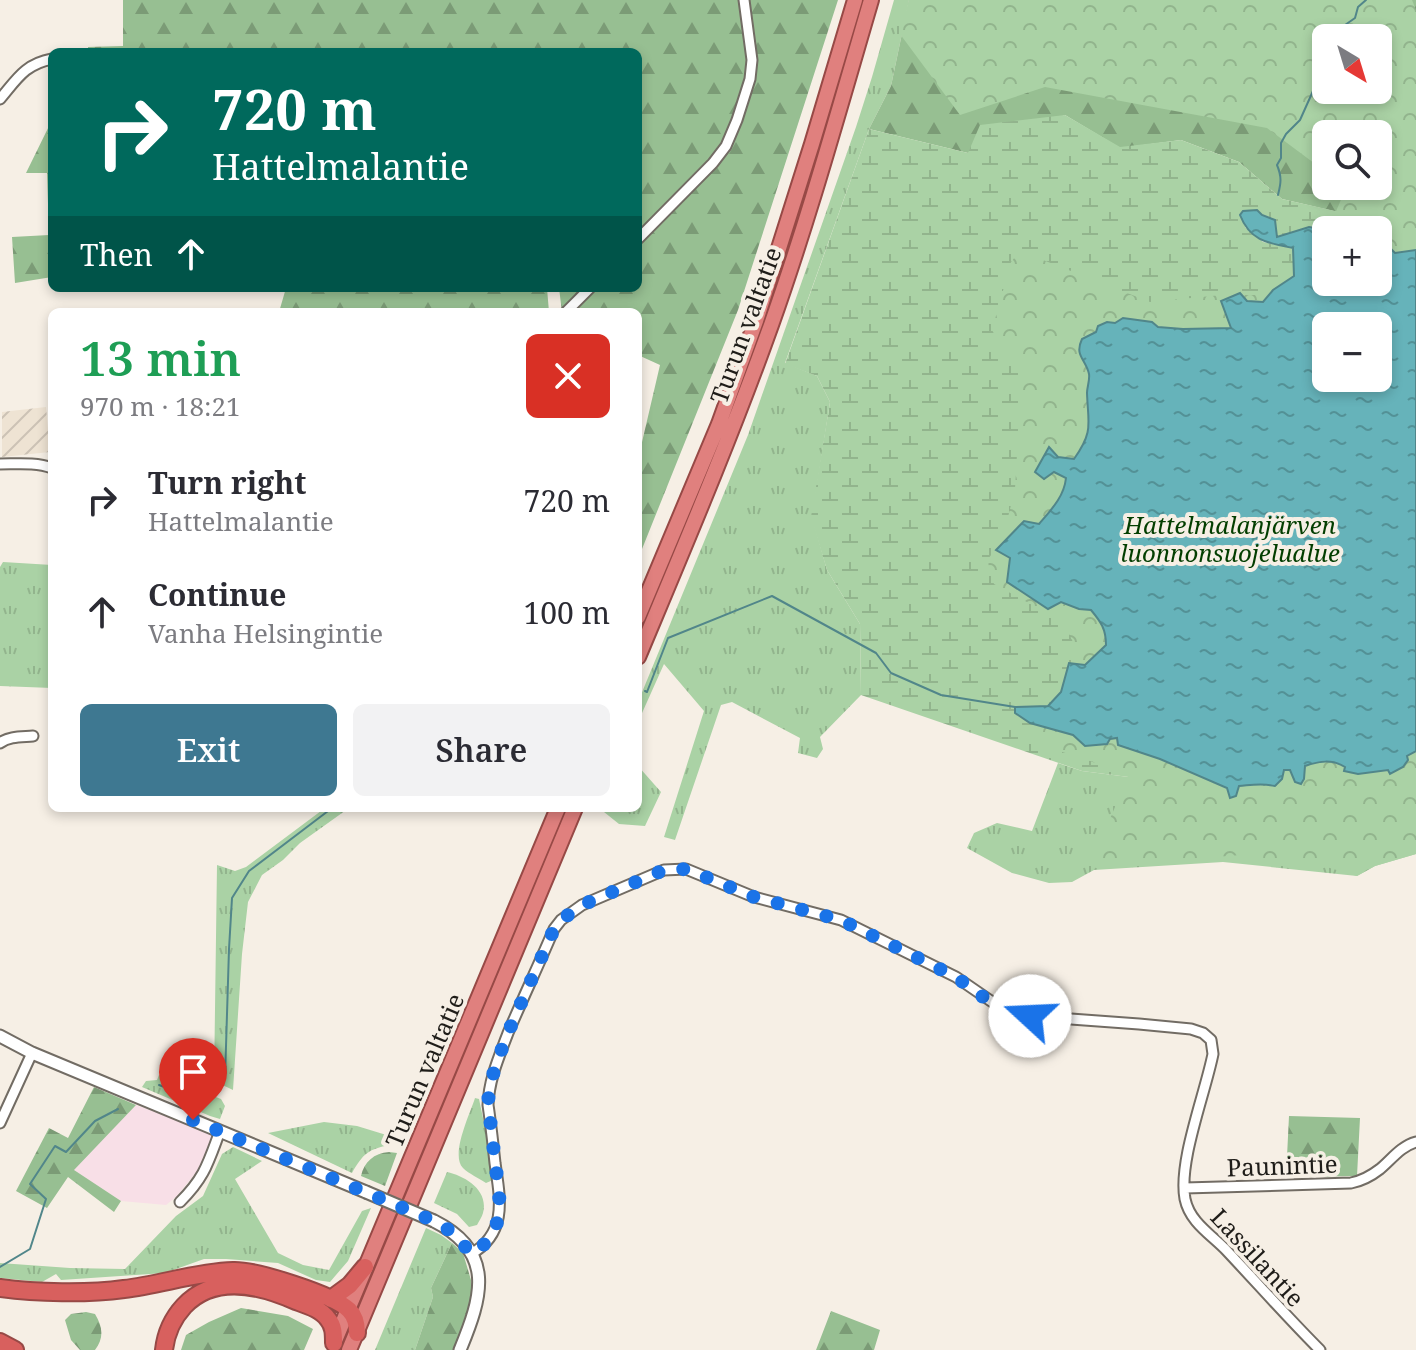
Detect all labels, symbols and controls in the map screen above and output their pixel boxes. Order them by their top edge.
north arrow [1312,24,1392,104]
map controls [1312,24,1392,392]
text: 720 m [212,70,377,146]
icon: right [80,80,184,184]
button: search [1312,120,1392,200]
text: Hattelmalantie [212,142,469,191]
button: + [1312,216,1392,296]
icon: ahead [169,232,213,276]
text: Then [80,234,153,275]
street label: Turun valtatie [701,242,789,408]
button: − [1312,312,1392,392]
text: 13 min [80,325,241,390]
button: close [526,334,610,418]
text: 970 m · 18:21 [80,388,241,424]
text: Turn right [148,462,306,503]
icon: right [80,478,124,522]
text: 720 m [524,480,610,521]
text: Hattelmalantie [148,503,334,539]
park label: Hattelmalanjärven luonnonsuojelualue [1120,508,1340,569]
text: Continue [148,574,286,615]
icon: ahead [80,590,124,634]
text: 100 m [524,592,610,633]
text: Vanha Helsingintie [148,615,383,651]
button: Exit [80,704,337,796]
button: Share [353,704,610,796]
position arrow [988,974,1072,1058]
street label: Turun valtatie [377,988,471,1152]
pin [159,1038,227,1120]
icon: arrive [171,1050,215,1094]
street label: Paunintie [1226,1147,1338,1183]
street label: Lassilantie [1204,1201,1312,1313]

